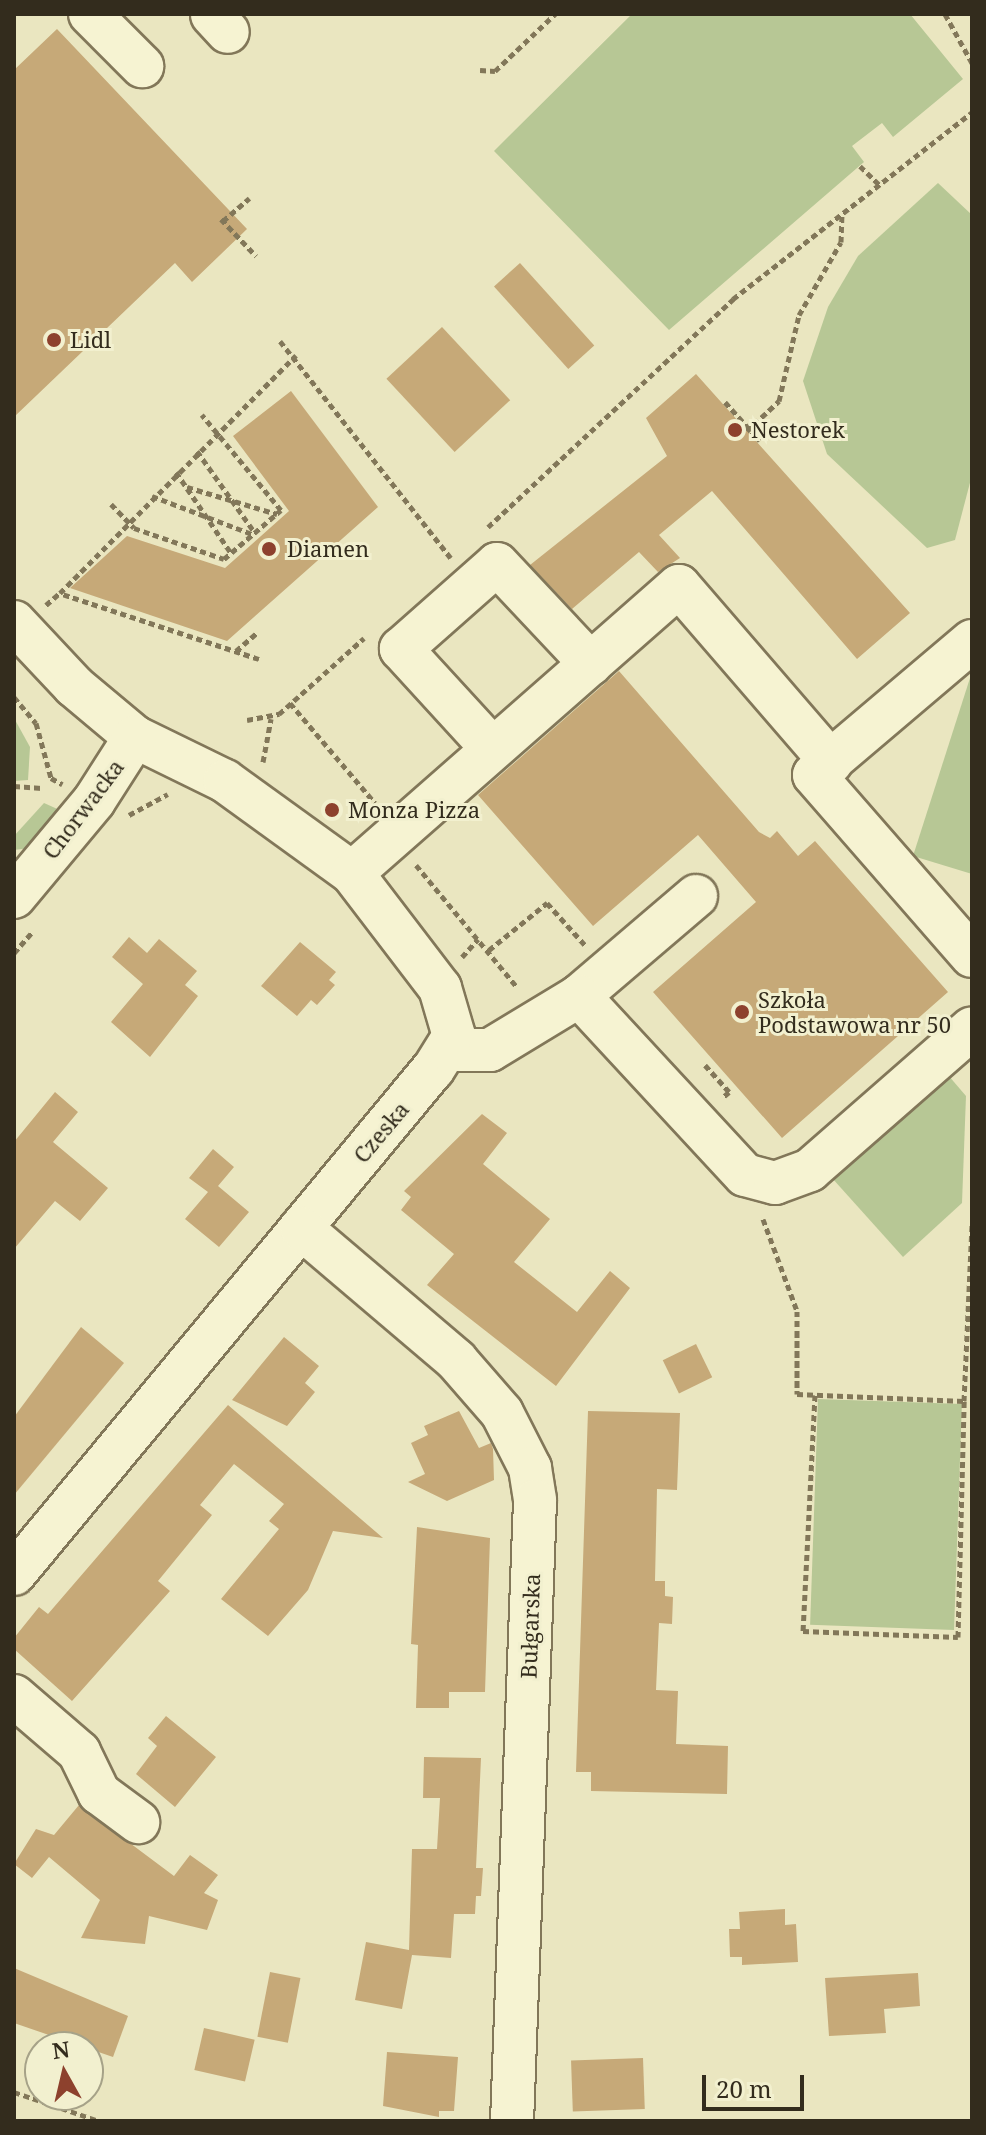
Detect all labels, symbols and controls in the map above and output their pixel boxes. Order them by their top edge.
place label: Lidl [70,327,111,353]
marker: Lidl [45,331,63,349]
place label: Nestorek [751,417,845,443]
marker: Nestorek [726,421,744,439]
place label: Diamen [287,536,369,562]
marker: Diamen [258,538,280,560]
street label: Chorwacka [37,754,129,864]
place label: Monza Pizza [348,797,480,823]
marker: Monza Pizza [323,801,341,819]
place label: Szkoła Podstawowa nr 50 [758,986,951,1038]
marker: Szkoła Podstawowa nr 50 [733,1003,751,1021]
street label: Czeska [348,1096,414,1168]
street label: Bułgarska [515,1573,545,1679]
north arrow [24,2031,104,2111]
text: N [50,2033,72,2065]
scale bar [706,2059,808,2109]
text: 20 m [716,2072,772,2105]

